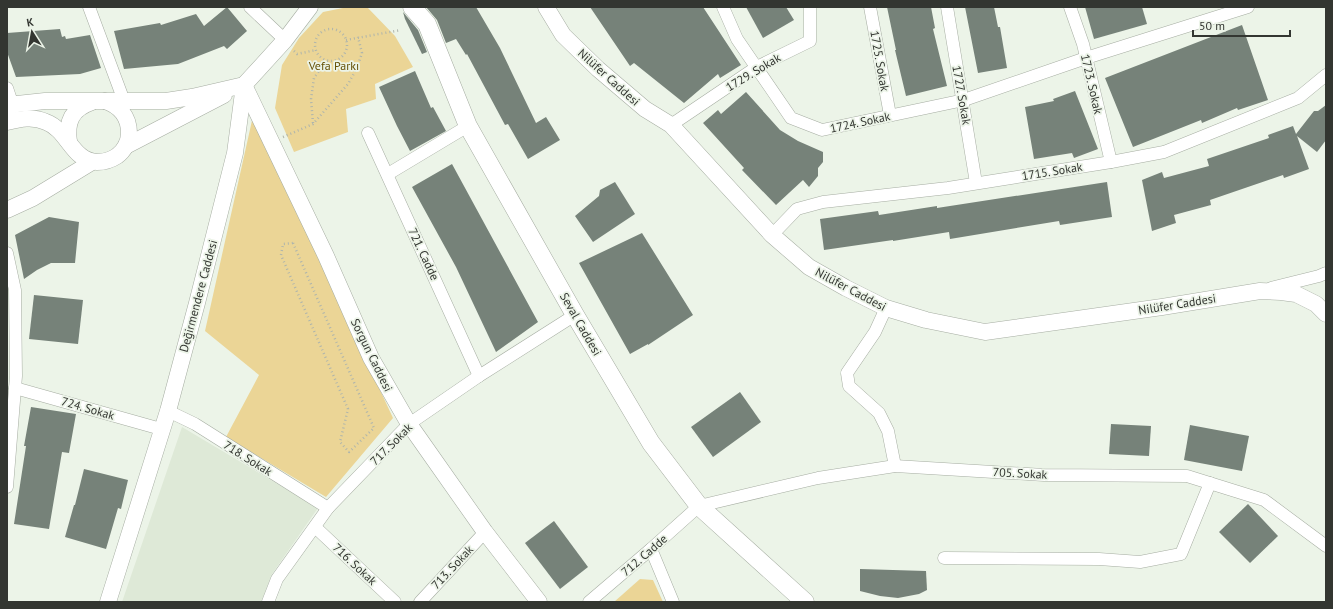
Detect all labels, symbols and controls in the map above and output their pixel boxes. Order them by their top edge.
north arrow [12,12,52,52]
scale bar [1193,12,1290,38]
text: K [25,15,35,30]
text: 50 m [1199,18,1225,33]
street label: 1725. Sokak [867,30,893,93]
street label: Nilüfer Caddesi [575,45,643,109]
street label: 1729. Sokak [723,50,783,94]
street label: 1723. Sokak [1078,52,1106,116]
park label: Vefa Parkı [308,58,359,73]
street label: 1727. Sokak [949,64,975,126]
street label: 1724. Sokak [828,108,892,136]
street label: 1715. Sokak [1021,159,1084,183]
street label: 721. Cadde [405,225,443,283]
street label: Değirmendere Caddesi [176,238,220,354]
street label: Nilüfer Caddesi [813,264,889,314]
street label: Seval Caddesi [557,290,605,358]
street label: Nilüfer Caddesi [1137,290,1217,318]
street label: Sorgun Caddesi [348,316,396,394]
street label: 724. Sokak [60,393,117,423]
street label: 717. Sokak [367,420,415,468]
street label: 718. Sokak [221,437,275,479]
street label: 705. Sokak [992,464,1048,482]
street label: 712. Cadde [618,531,670,579]
street label: 716. Sokak [330,540,380,588]
street label: 713. Sokak [428,542,476,592]

